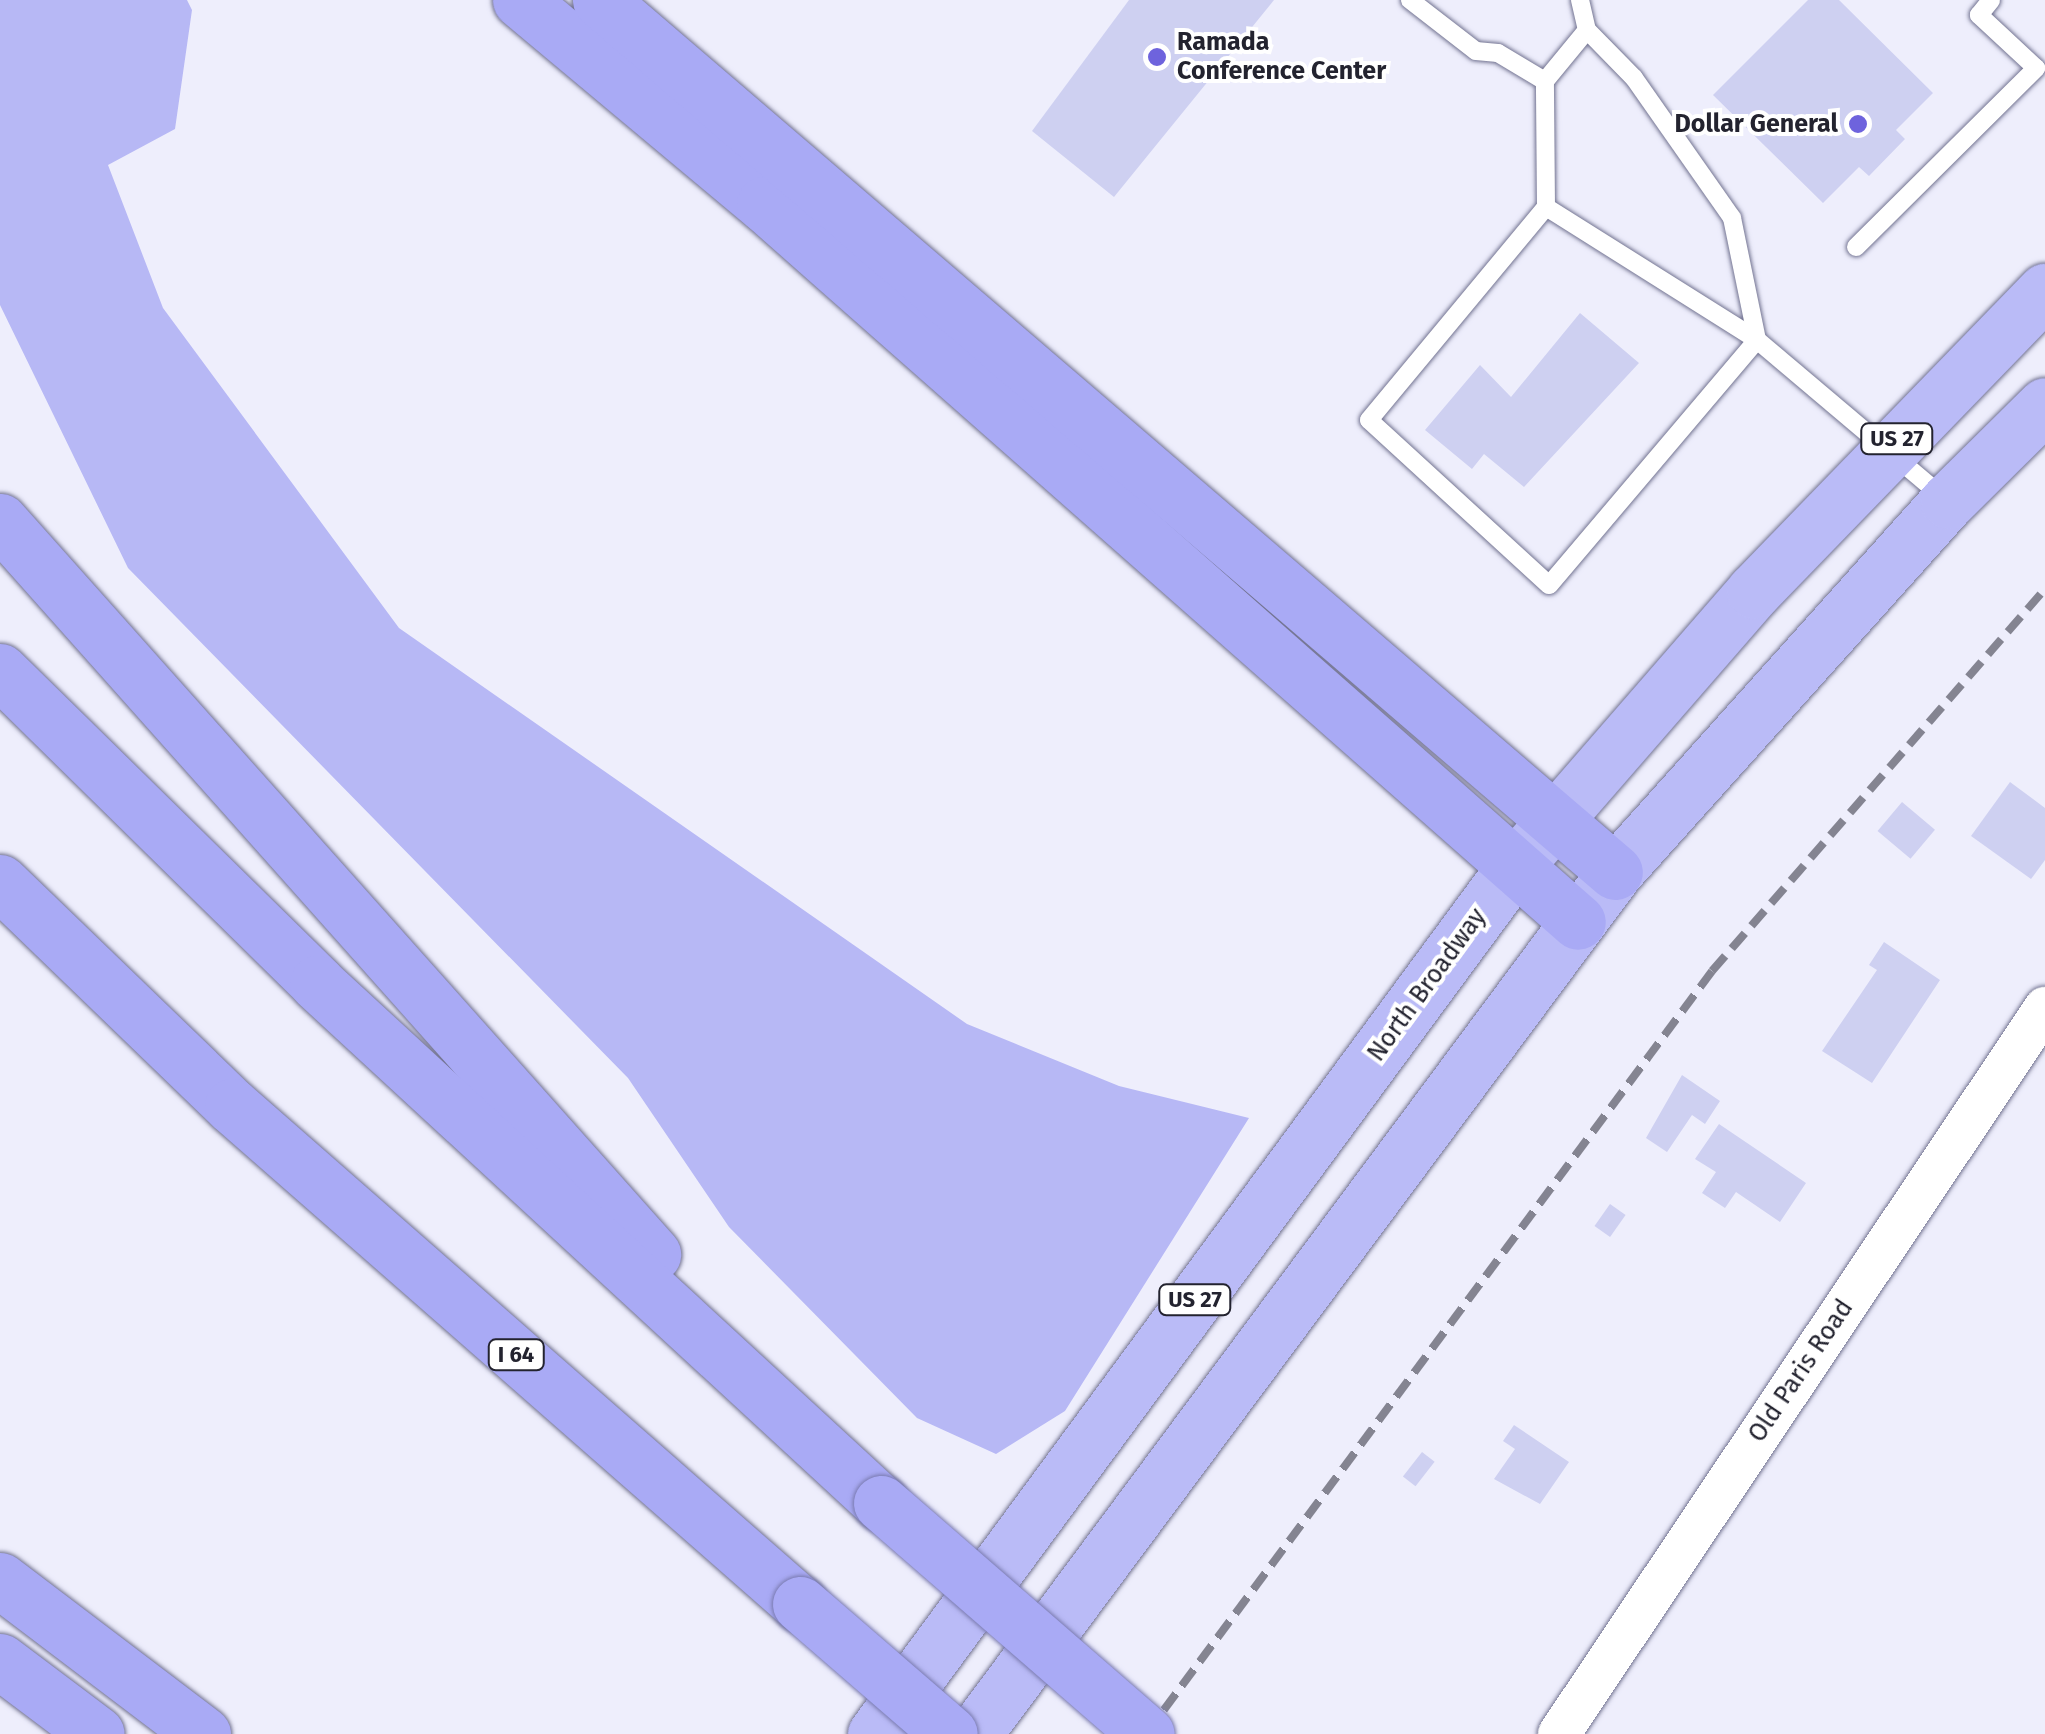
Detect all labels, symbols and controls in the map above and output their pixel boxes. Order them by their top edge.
place label: Ramada Conference Center [1177,28,1386,87]
marker: Ramada Conference Center [1146,46,1168,68]
place label: Dollar General [1675,109,1838,139]
marker: Dollar General [1847,113,1869,135]
road number: US 27 [1860,422,1934,456]
street label: North Broadway [1361,903,1493,1067]
road number: US 27 [1158,1283,1232,1317]
street label: Old Paris Road [1742,1294,1860,1448]
road number: I 64 [486,1338,546,1372]

